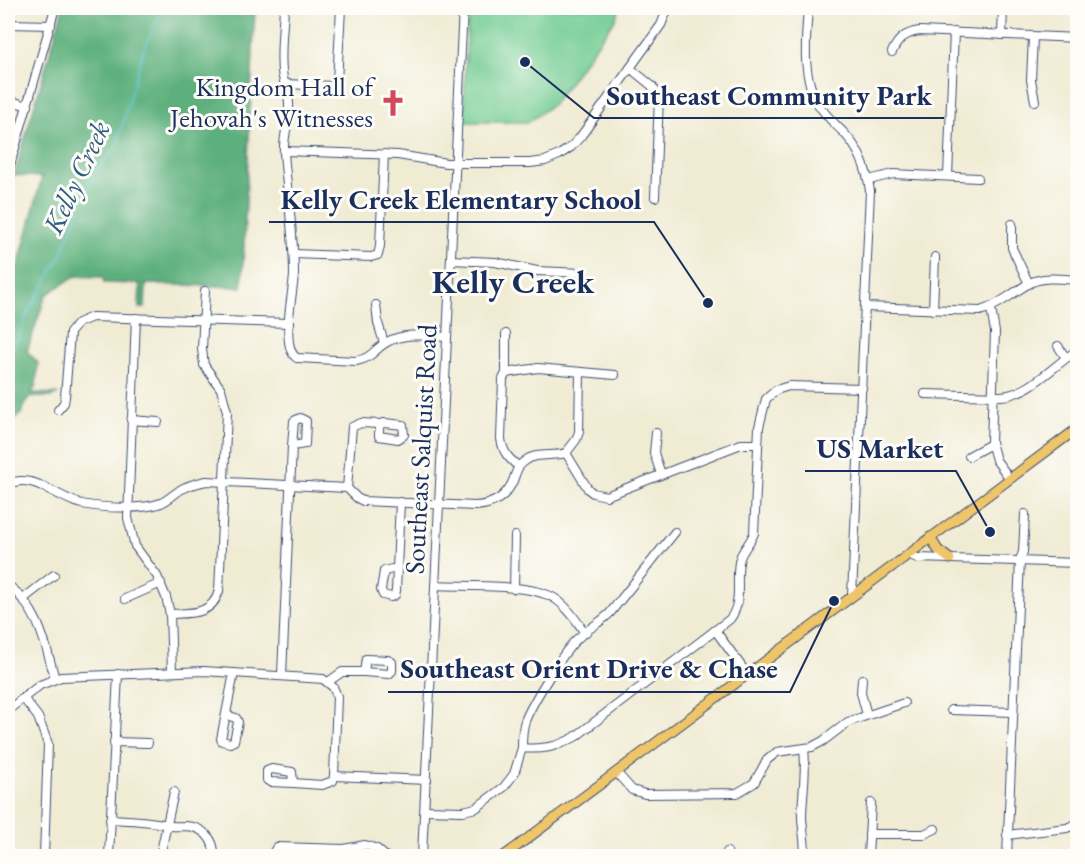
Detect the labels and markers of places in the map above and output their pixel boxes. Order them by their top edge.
place label: Kingdom Hall of Jehovah's Witnesses [168,69,376,135]
callout: Southeast Community Park [594,72,944,118]
church icon: Kingdom Hall of Jehovah's Witnesses [378,88,408,118]
callout: Kelly Creek Elementary School [269,176,654,222]
callout: US Market [805,425,956,471]
callout: Southeast Orient Drive & Chase [388,646,790,692]

